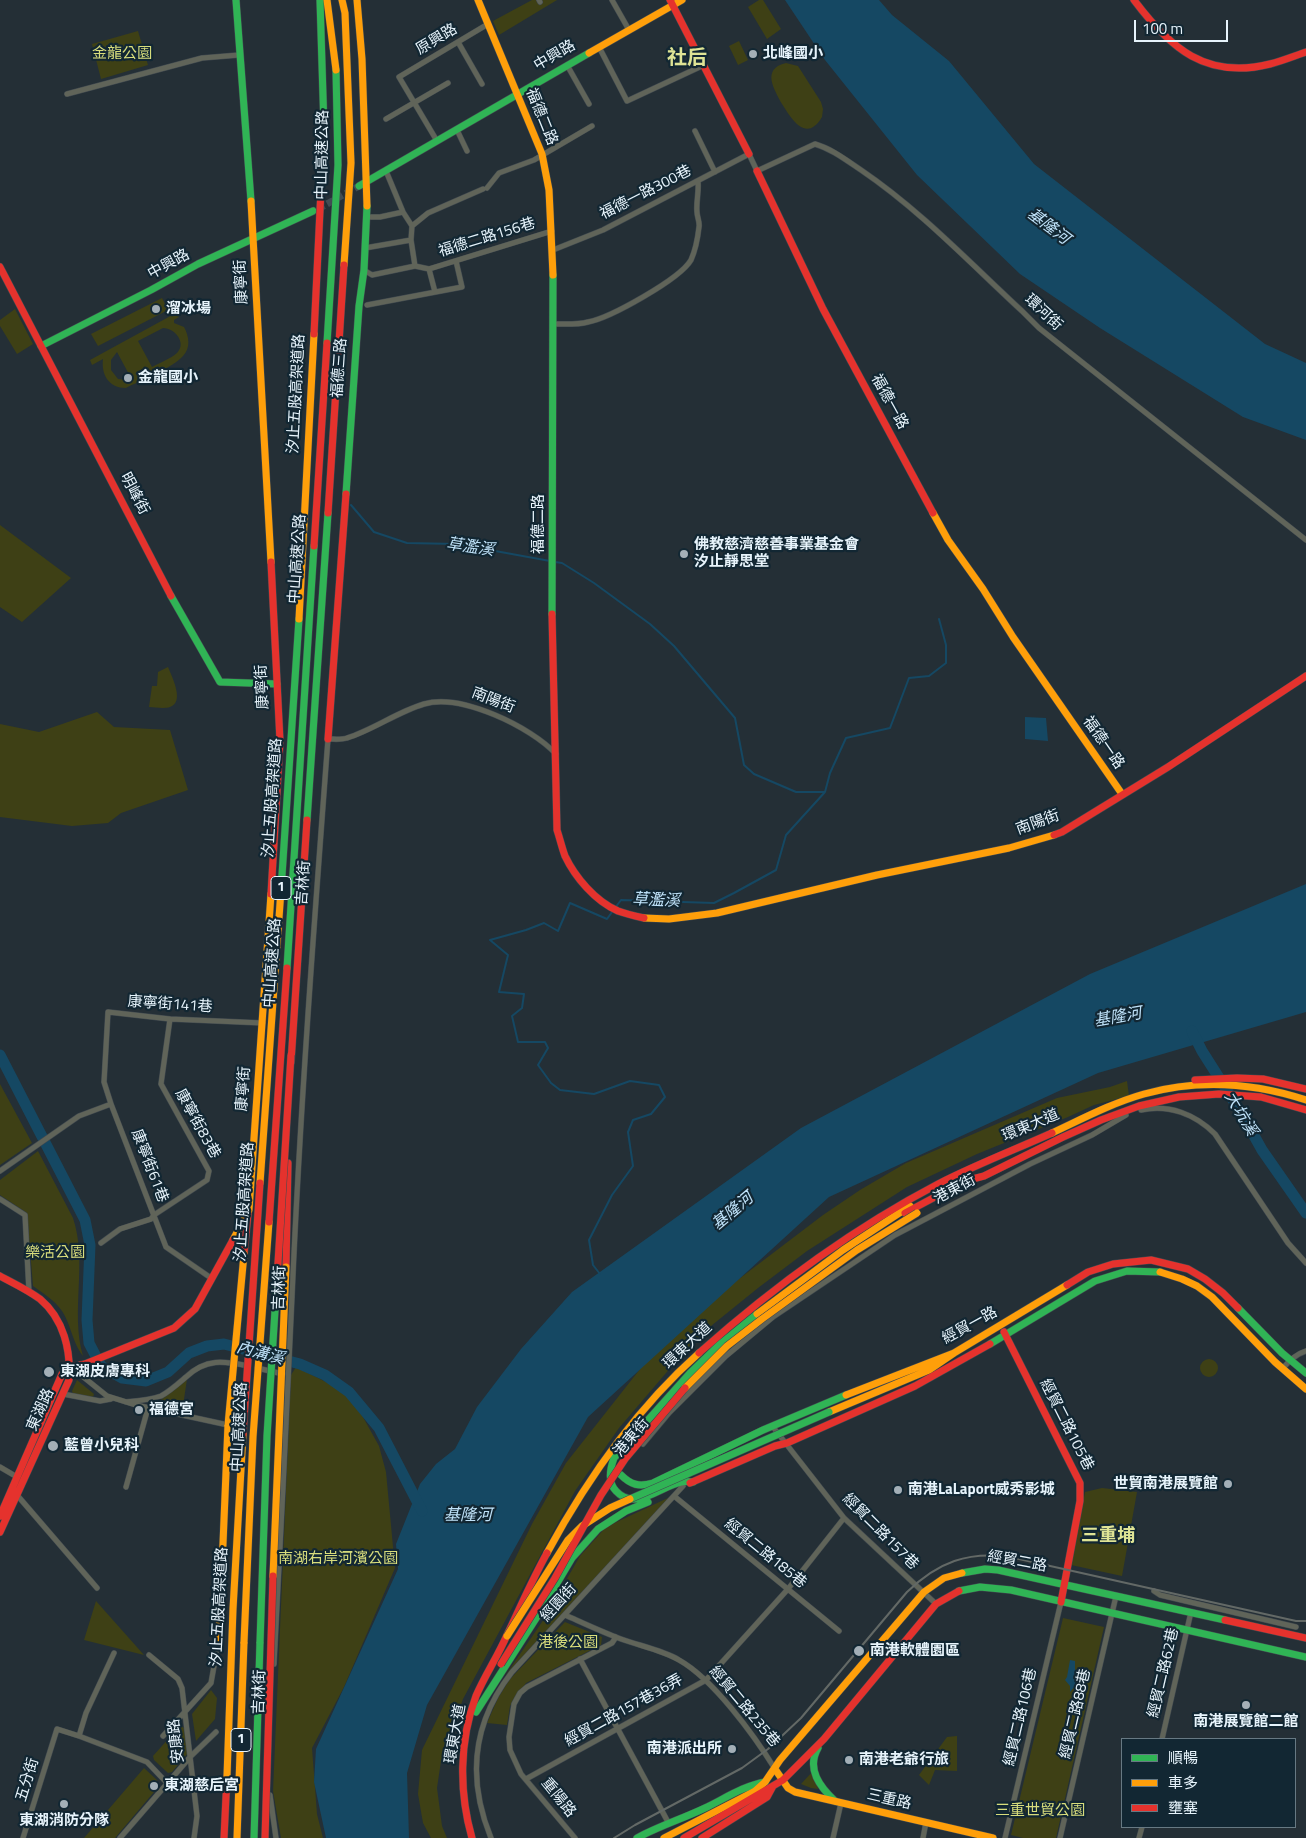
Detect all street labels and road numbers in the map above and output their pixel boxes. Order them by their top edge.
street label: 原興路 [413,21,461,59]
street label: 中興路 [531,37,579,75]
street label: 福德二路 [521,86,561,148]
street label: 中山高速公路 [313,110,333,200]
street label: 福德一路300巷 [597,162,695,224]
street label: 福德二路156巷 [436,215,538,261]
street label: 中興路 [145,246,193,284]
street label: 康寧街 [232,259,252,305]
street label: 環河街 [1020,291,1066,335]
street label: 汐止五股高架道路 [285,334,309,454]
street label: 福德三路 [329,337,351,399]
street label: 福德一路 [867,371,911,433]
street label: 明峰街 [115,470,153,518]
street label: 福德二路 [530,494,548,554]
street label: 中山高速公路 [286,513,310,605]
street label: 康寧街 [253,664,273,710]
street label: 南陽街 [469,685,517,717]
street label: 福德一路 [1078,713,1128,773]
street label: 汐止五股高架道路 [260,738,286,858]
street label: 南陽街 [1014,807,1062,839]
street label: 吉林街 [293,860,315,906]
road number: 1 [271,876,291,900]
street label: 中山高速公路 [261,917,285,1009]
street label: 康寧街141巷 [127,993,213,1017]
street label: 康寧街 [233,1066,255,1112]
street label: 康寧街83巷 [171,1086,223,1162]
street label: 環東大道 [1000,1106,1062,1146]
street label: 康寧街61巷 [127,1127,171,1205]
street label: 汐止五股高架道路 [232,1142,258,1262]
street label: 港東街 [931,1171,979,1209]
street label: 吉林街 [270,1265,290,1311]
street label: 經貿一路 [939,1304,1001,1348]
street label: 環東大道 [660,1319,716,1373]
street label: 經貿二路105巷 [1035,1376,1097,1474]
street label: 中山高速公路 [229,1382,251,1472]
street label: 東湖路 [24,1386,58,1434]
street label: 港東街 [611,1415,653,1461]
street label: 經貿二路157巷 [838,1490,922,1574]
street label: 經貿二路185巷 [720,1515,810,1593]
street label: 汐止五股高架道路 [208,1547,232,1667]
street label: 經貿二路 [986,1548,1048,1576]
street label: 經園街 [537,1580,581,1626]
street label: 經貿二路62巷 [1145,1626,1183,1720]
street label: 經貿二路235巷 [705,1663,783,1751]
street label: 經貿二路106巷 [1001,1666,1041,1768]
street label: 經貿二路88巷 [1057,1667,1095,1761]
street label: 吉林街 [250,1669,270,1715]
street label: 經貿二路157巷36弄 [562,1671,686,1751]
street label: 環東大道 [442,1703,470,1765]
street label: 安康路 [166,1718,188,1764]
road number: 1 [231,1728,251,1752]
street label: 五分街 [13,1756,43,1804]
street label: 重陽路 [537,1775,579,1821]
street label: 三重路 [865,1786,913,1814]

